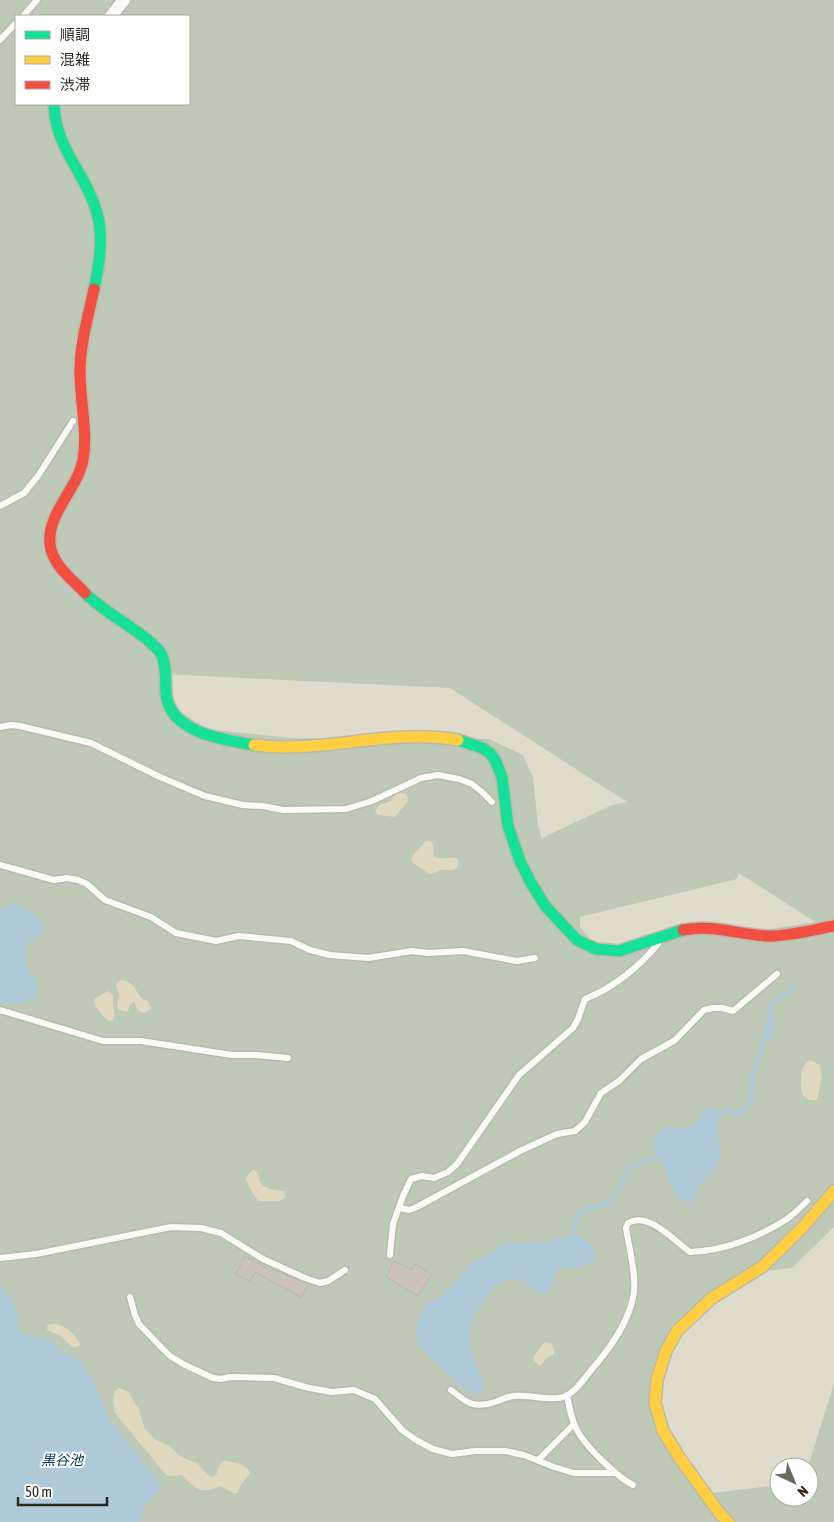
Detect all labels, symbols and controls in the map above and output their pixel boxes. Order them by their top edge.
legend [15,15,190,105]
text: 順調 [60,26,90,43]
text: 混雑 [60,51,90,68]
text: 渋滞 [60,76,90,93]
water label: 黒谷池 [41,1452,85,1468]
north arrow [769,1457,819,1507]
scale bar [18,1474,106,1506]
text: 50 m [25,1483,52,1500]
text: N [795,1483,812,1500]

